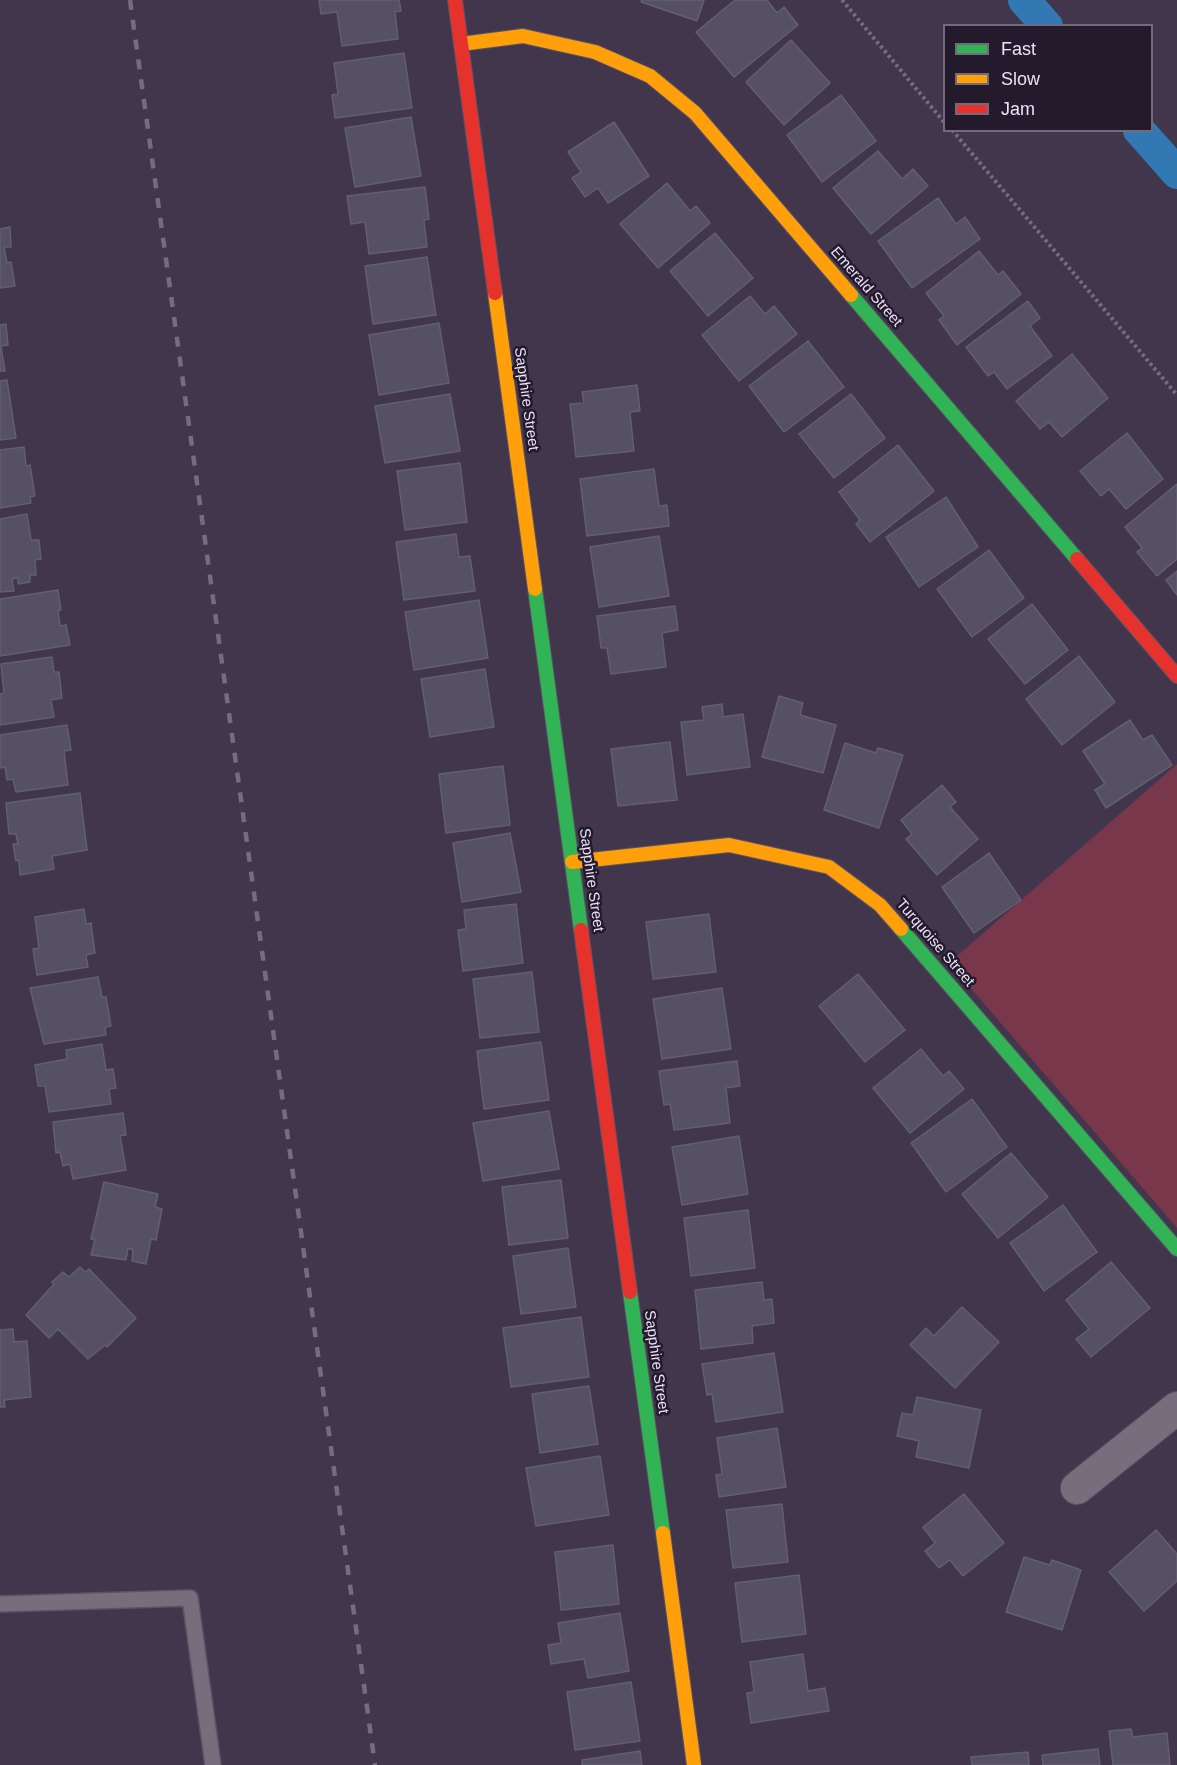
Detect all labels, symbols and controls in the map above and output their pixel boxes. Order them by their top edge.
legend [943,24,1153,132]
text: Fast [1001,39,1036,59]
text: Slow [1001,69,1040,89]
text: Jam [1001,99,1035,119]
street label: Emerald Street [826,243,906,331]
street label: Sapphire Street [510,346,542,452]
street label: Sapphire Street [575,827,607,933]
street label: Turquoise Street [892,895,978,991]
street label: Sapphire Street [640,1309,672,1415]

